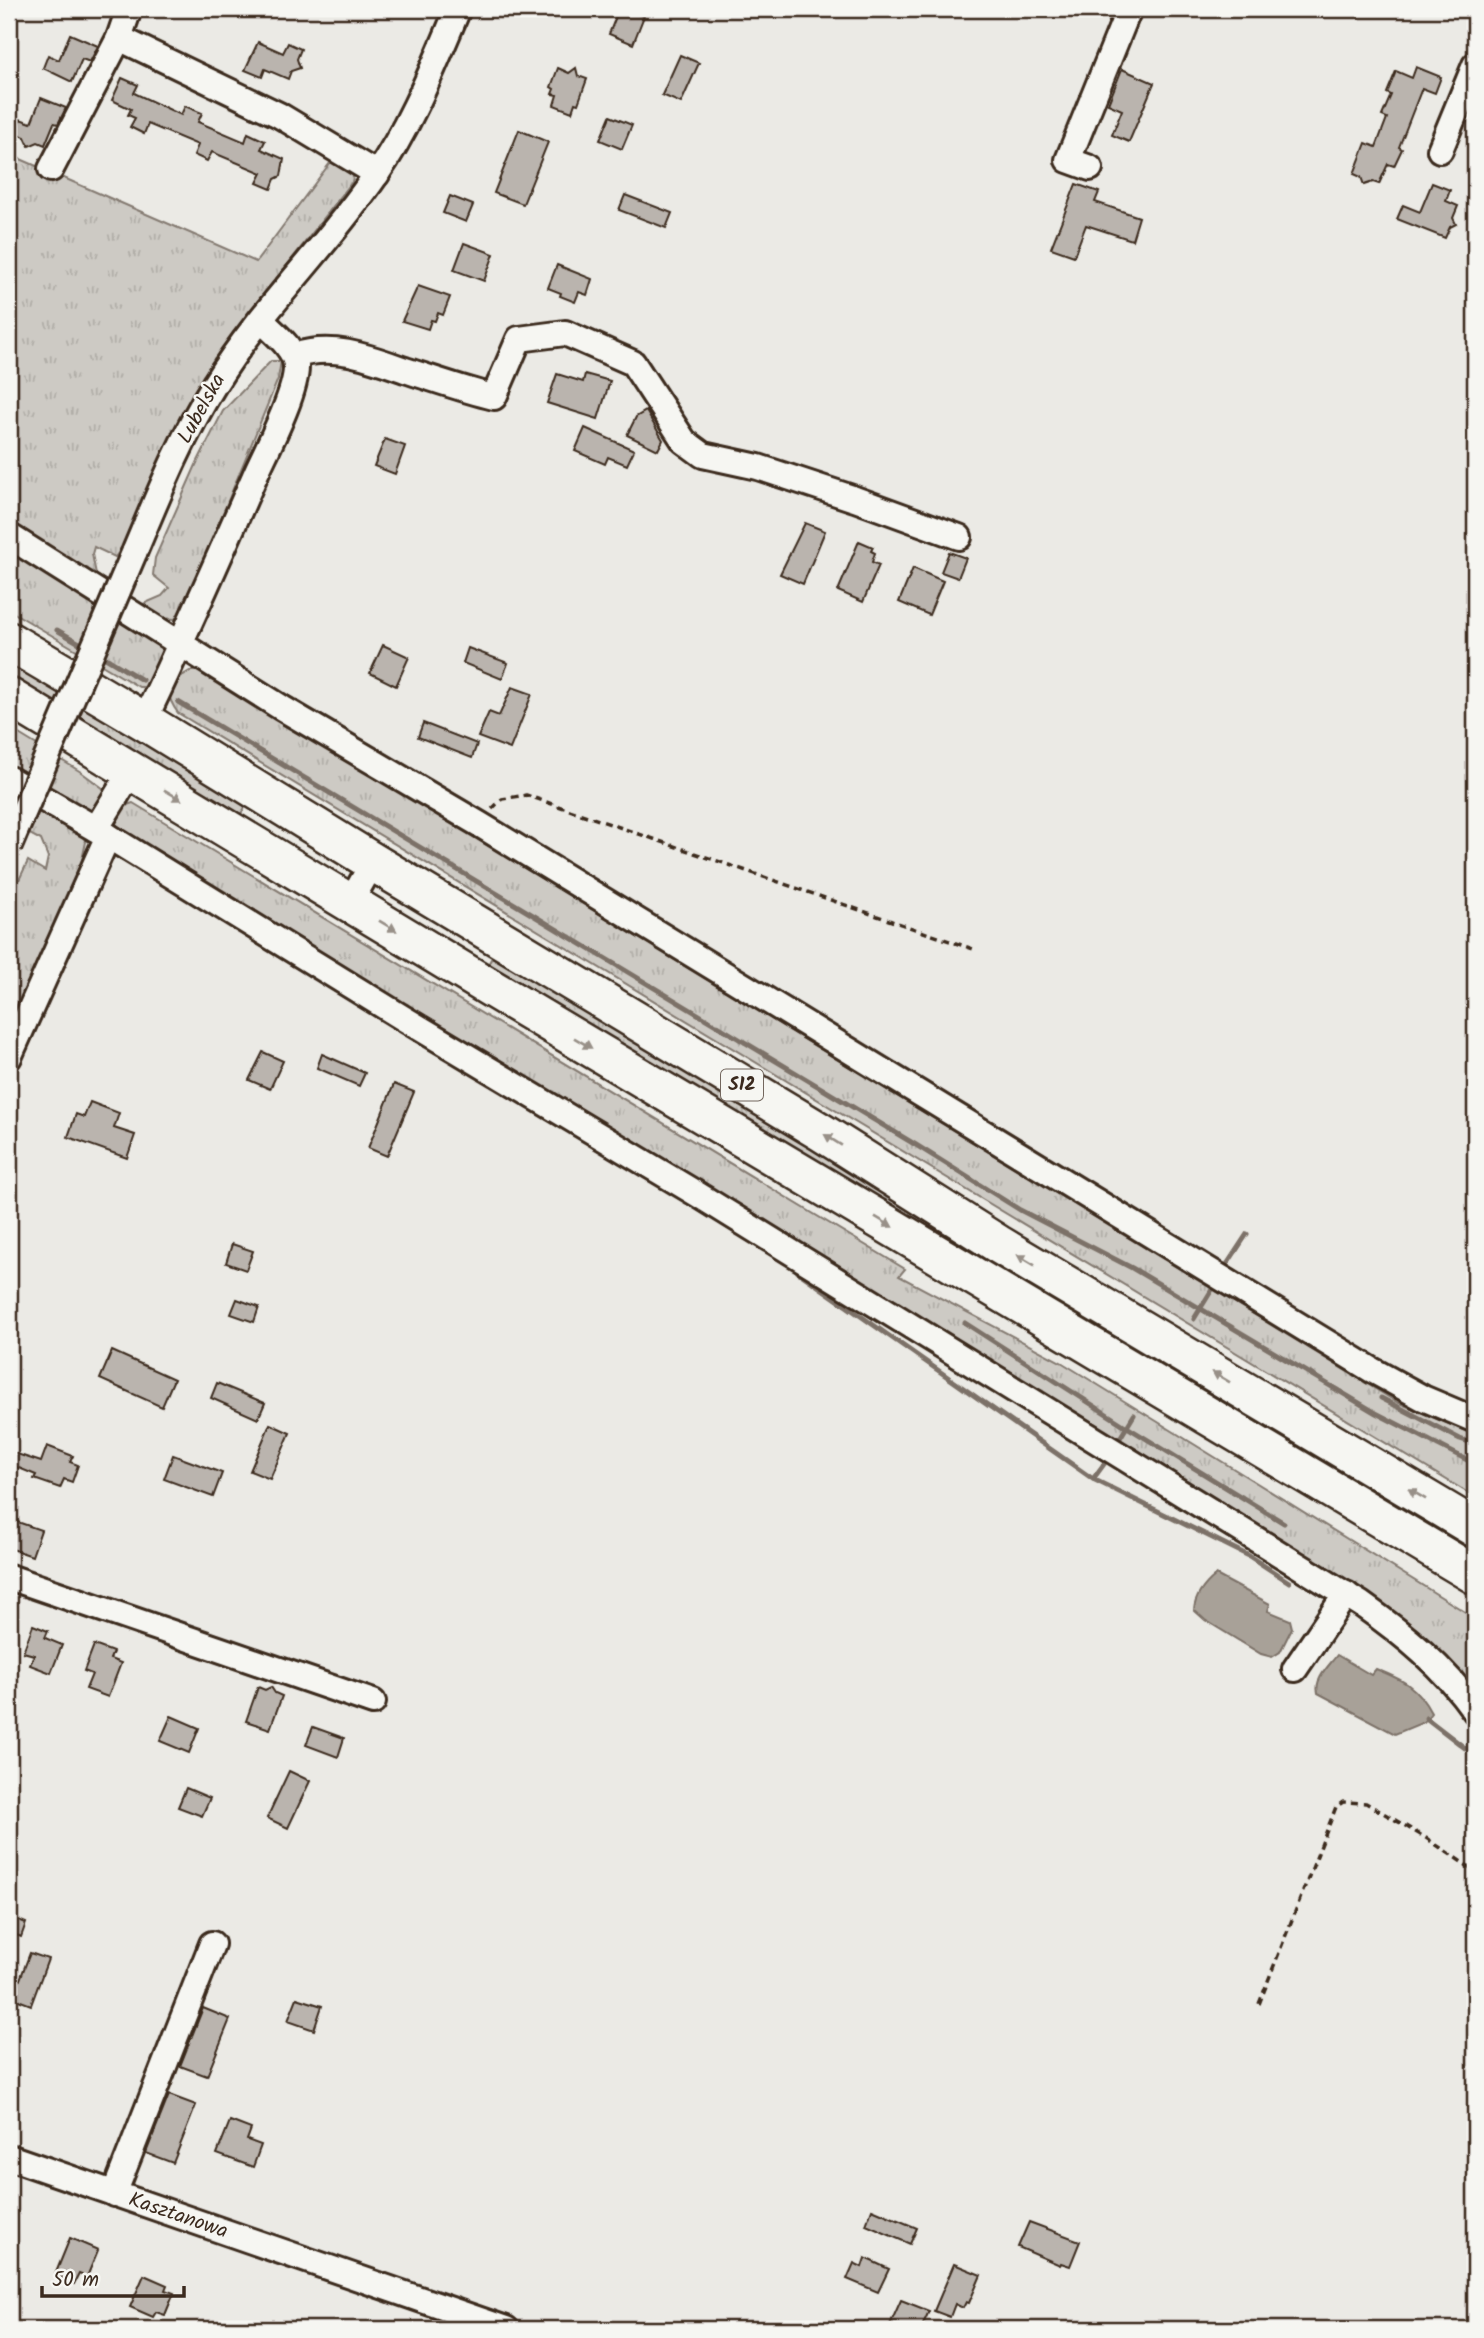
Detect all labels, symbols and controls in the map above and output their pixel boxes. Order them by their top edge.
street label: Lubelska [169,368,235,450]
one-way arrow [163,788,182,801]
one-way arrow [379,919,398,932]
one-way arrow [574,1036,593,1049]
road number: S12 [721,1070,763,1100]
one-way arrow [823,1133,843,1146]
one-way arrow [874,1215,893,1228]
one-way arrow [1016,1254,1035,1267]
one-way arrow [1212,1371,1231,1383]
one-way arrow [1407,1487,1426,1500]
street label: Kasztanowa [124,2184,232,2248]
scale bar [42,2254,184,2298]
text: 50 m [52,2264,99,2297]

